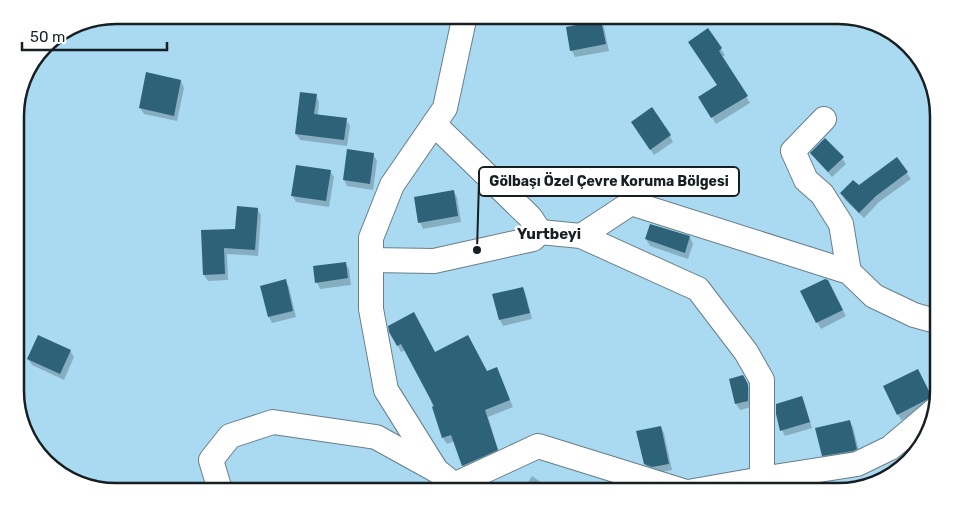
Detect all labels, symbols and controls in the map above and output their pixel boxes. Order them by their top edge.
scale bar [22,20,168,52]
text: 50 m [30,28,65,46]
callout: Gölbaşı Özel Çevre Koruma Bölgesi [479,167,739,196]
text: Gölbaşı Özel Çevre Koruma Bölgesi [489,172,729,190]
district label: Yurtbeyi [517,225,581,243]

